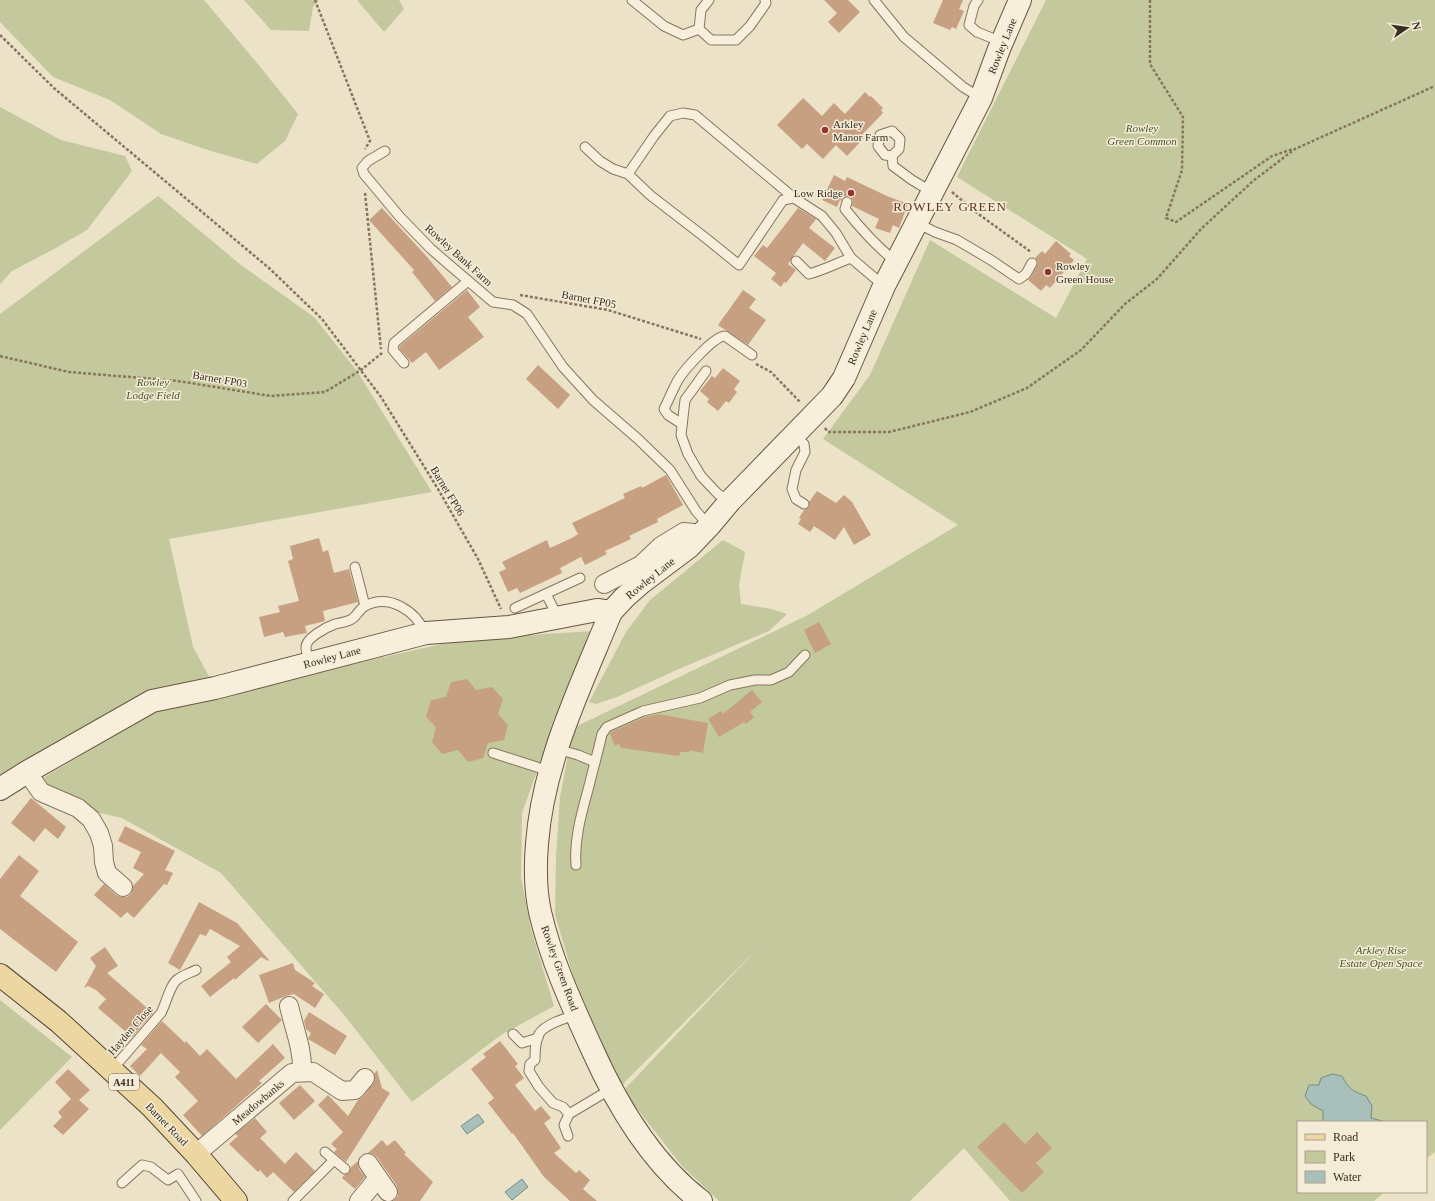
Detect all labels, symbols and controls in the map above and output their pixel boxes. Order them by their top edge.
north arrow [1387,8,1427,48]
street label: Rowley Lane [985,16,1019,76]
text: N [1410,21,1423,31]
place label: Arkley Manor Farm [833,118,889,143]
park label: Rowley Green Common [1107,122,1177,147]
marker: Arkley Manor Farm [820,125,830,135]
place label: Low Ridge [794,187,843,199]
marker: Low Ridge [846,188,856,198]
district label: ROWLEY GREEN [893,199,1007,214]
street label: Rowley Bank Farm [423,222,495,289]
place label: Rowley Green House [1056,260,1114,285]
marker: Rowley Green House [1043,267,1053,277]
street label: Barnet FP05 [561,288,618,310]
street label: Rowley Lane [845,307,879,366]
street label: Barnet FP03 [192,368,249,390]
park label: Rowley Lodge Field [125,376,180,401]
street label: Barnet FP06 [429,464,468,518]
street label: Rowley Lane [623,555,677,601]
street label: Rowley Lane [302,644,362,670]
street label: Rowley Green Road [539,924,581,1013]
park label: Arkley Rise Estate Open Space [1338,944,1423,969]
street label: Hayden Close [105,1003,155,1057]
road number: A411 [109,1074,139,1090]
street label: Meadowbanks [230,1077,286,1127]
street label: Barnet Road [143,1100,191,1148]
legend [1297,1121,1427,1193]
text: Road [1333,1130,1358,1144]
text: Park [1333,1150,1355,1164]
text: Water [1333,1170,1361,1184]

